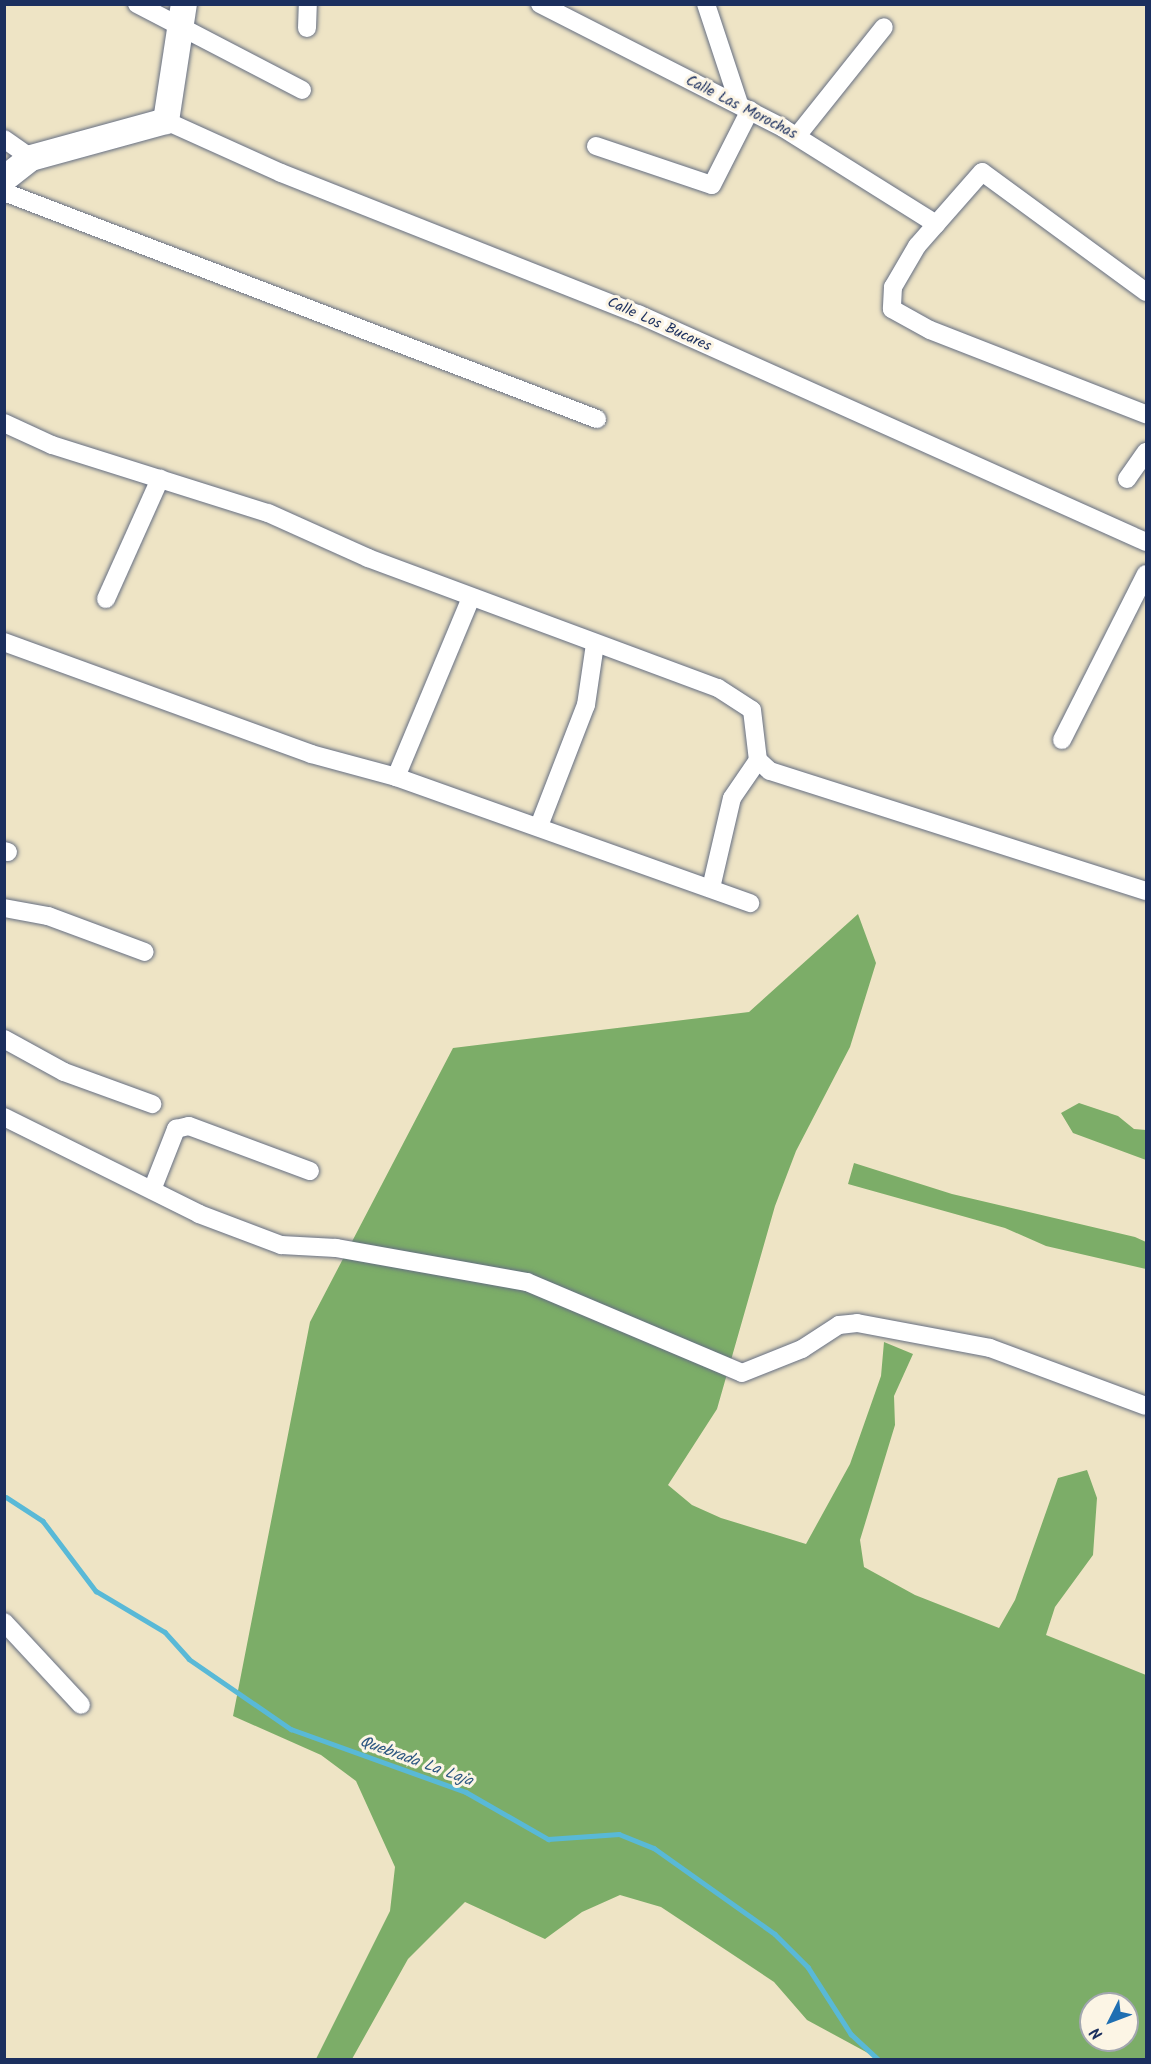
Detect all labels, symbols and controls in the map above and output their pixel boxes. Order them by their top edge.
street label: Calle Las Morochas [682,72,800,144]
street label: Calle Los Bucares [604,294,714,356]
water label: Quebrada La Laja [357,1733,475,1791]
north arrow [1079,1992,1139,2052]
text: N [1084,2021,1109,2045]

